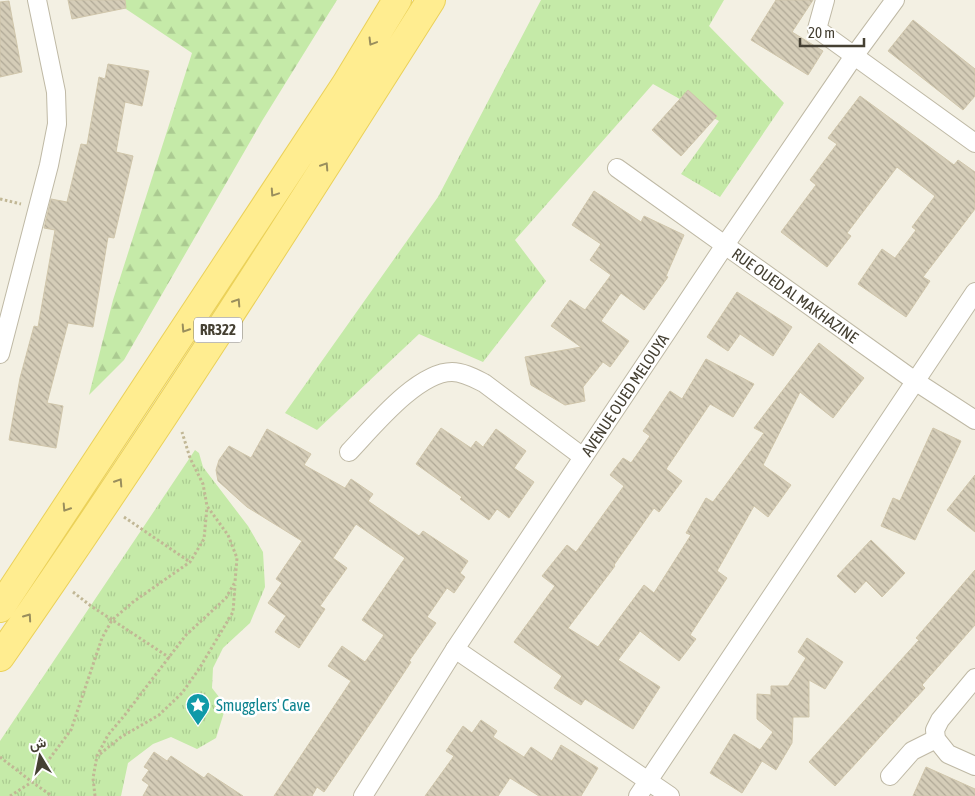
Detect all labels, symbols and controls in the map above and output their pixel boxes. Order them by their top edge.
scale bar [800,15,864,47]
text: 20 m [808,24,835,41]
one-way arrow [368,36,378,45]
one-way arrow [319,162,329,171]
one-way arrow [271,187,280,197]
street label: RUE OUED AL MAKHAZINE [729,244,862,347]
one-way arrow [230,299,240,308]
road number: RR322 [194,318,242,342]
one-way arrow [181,323,191,332]
street label: AVENUE OUED MELOUYA [577,330,672,460]
one-way arrow [113,479,122,488]
one-way arrow [63,502,72,512]
one-way arrow [22,613,31,623]
place icon: Smugglers' Cave [185,692,211,726]
place label: Smugglers' Cave [216,696,310,715]
north arrow [15,731,65,781]
text: ش [28,734,48,754]

